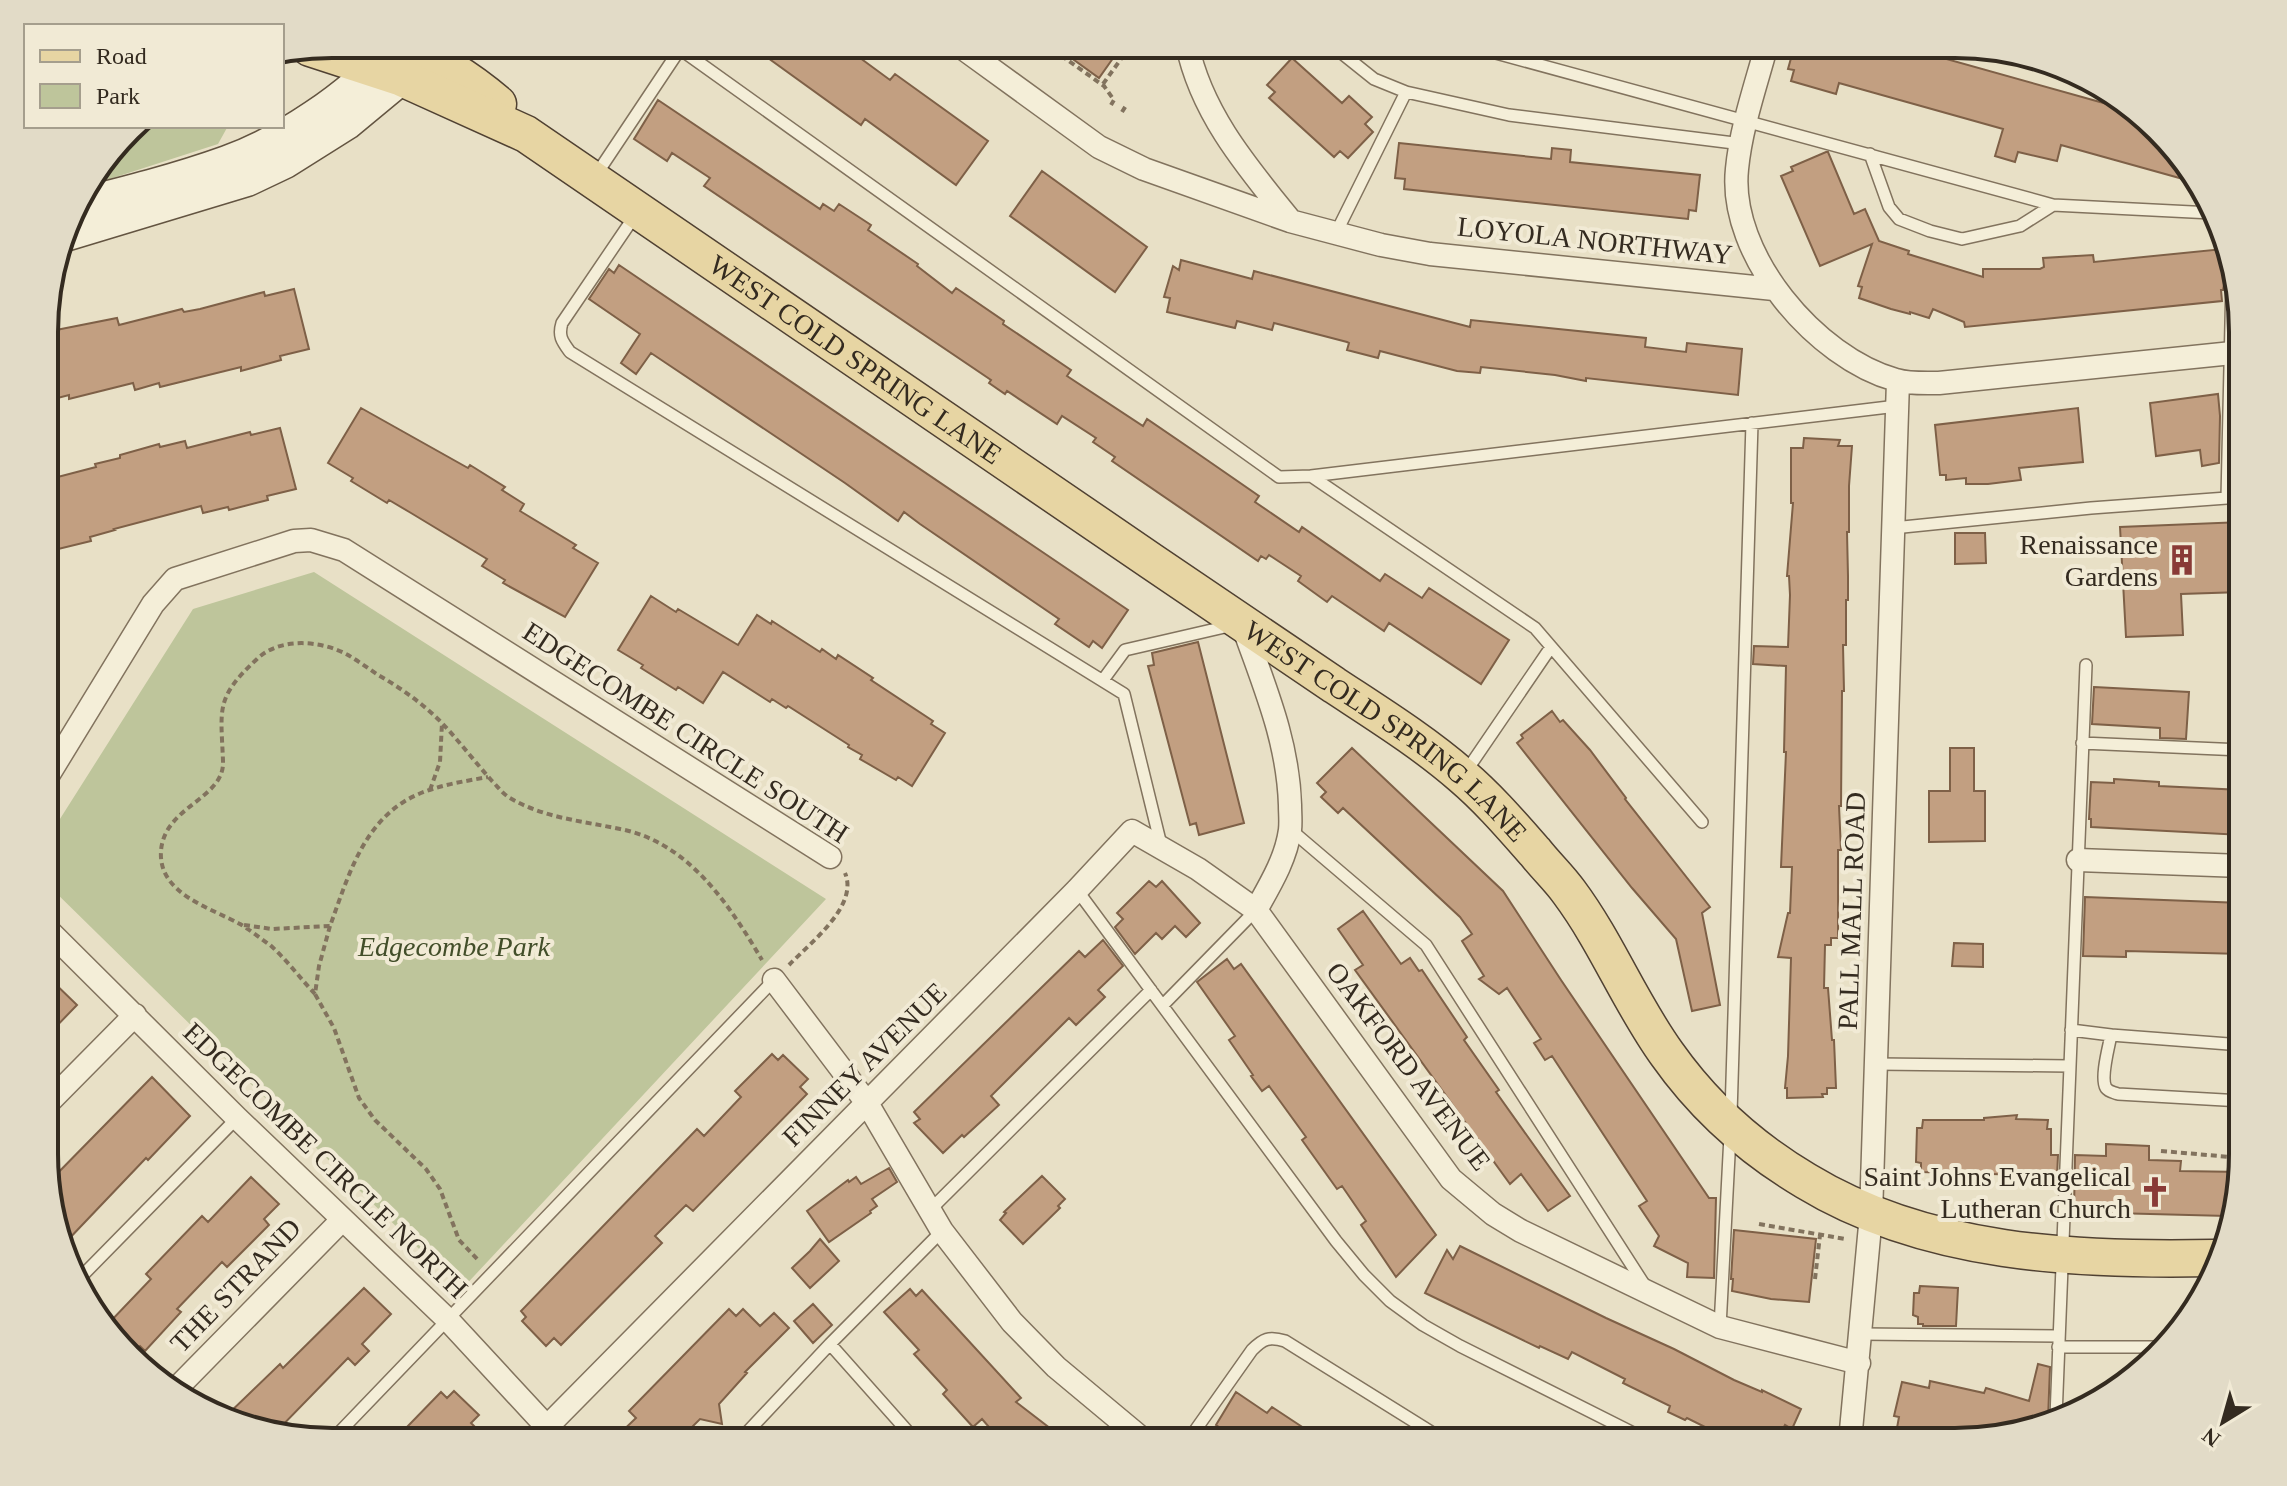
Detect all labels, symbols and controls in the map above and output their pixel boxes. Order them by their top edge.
legend [24,24,284,128]
text: Road [96,43,147,69]
text: Park [96,83,140,109]
street label: LOYOLA NORTHWAY [1456,211,1734,270]
street label: WEST COLD SPRING LANE [703,249,1008,470]
place label: Renaissance Gardens [2020,529,2158,592]
building icon: Renaissance Gardens [2165,543,2199,577]
street label: WEST COLD SPRING LANE [1238,614,1533,848]
street label: EDGECOMBE CIRCLE SOUTH [517,616,854,849]
street label: PALL MALL ROAD [1832,792,1871,1030]
park label: Edgecombe Park [357,931,551,962]
street label: OAKFORD AVENUE [1320,956,1497,1176]
street label: FINNEY AVENUE [776,976,953,1153]
street label: EDGECOMBE CIRCLE NORTH [177,1016,474,1304]
place label: Saint Johns Evangelical Lutheran Church [1863,1161,2131,1224]
church icon: Saint Johns Evangelical Lutheran Church [2138,1175,2172,1209]
street label: THE STRAND [164,1212,307,1359]
north arrow [2183,1382,2263,1462]
text: N [2197,1423,2225,1452]

